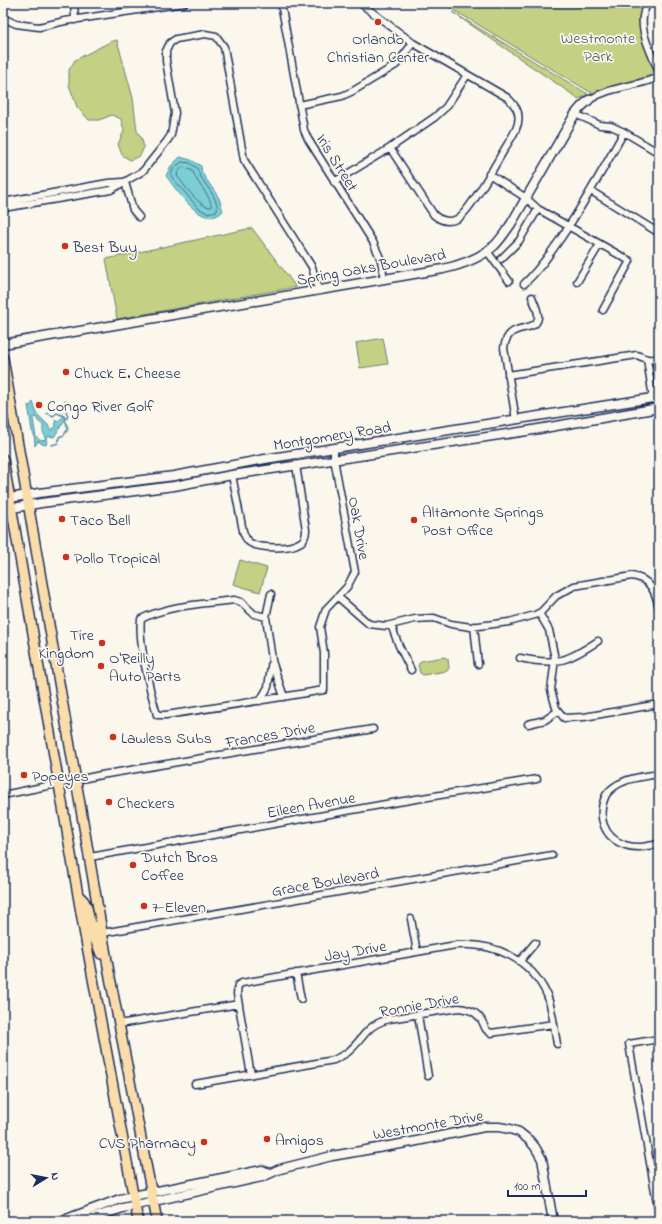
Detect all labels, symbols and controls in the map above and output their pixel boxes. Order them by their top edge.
marker: Orlando Christian Center [373,17,383,27]
park label: Westmonte Park [561,27,636,69]
place label: Orlando Christian Center [327,28,429,70]
street label: Iris Street [309,130,364,197]
place label: Best Buy [72,236,137,260]
marker: Best Buy [60,241,70,251]
street label: Spring Oaks Boulevard [295,243,448,293]
place label: Chuck E. Cheese [74,362,181,386]
marker: Chuck E. Cheese [61,367,71,377]
place label: Congo River Golf [47,395,155,419]
marker: Congo River Golf [34,400,44,410]
street label: Montgomery Road [272,416,393,458]
street label: Oak Drive [341,495,376,563]
place label: Altamonte Springs Post Office [422,501,544,543]
place label: Taco Bell [70,509,131,533]
marker: Taco Bell [57,514,67,524]
marker: Altamonte Springs Post Office [409,515,419,525]
place label: Pollo Tropical [74,547,161,571]
marker: Pollo Tropical [61,552,71,562]
place label: Tire Kingdom [39,624,95,666]
marker: Tire Kingdom [97,638,107,648]
place label: O'Reilly Auto Parts [109,647,181,689]
marker: O'Reilly Auto Parts [96,661,106,671]
street label: Frances Drive [223,716,318,756]
place label: Lawless Subs [121,727,212,751]
marker: Lawless Subs [108,732,118,742]
place label: Popeyes [32,765,89,789]
marker: Popeyes [19,770,29,780]
street label: Eileen Avenue [265,786,358,826]
place label: Checkers [117,792,175,816]
marker: Checkers [104,797,114,807]
place label: Dutch Bros Coffee [140,846,218,888]
marker: Dutch Bros Coffee [128,860,138,870]
street label: Grace Boulevard [270,862,381,904]
place label: 7-Eleven [152,896,206,920]
marker: 7-Eleven [139,901,149,911]
street label: Jay Drive [322,935,389,969]
street label: Ronnie Drive [378,987,462,1025]
street label: Westmonte Drive [371,1104,486,1147]
place label: Amigos [275,1129,324,1153]
place label: CVS Pharmacy [99,1132,196,1156]
marker: Amigos [262,1134,272,1144]
marker: CVS Pharmacy [199,1137,209,1147]
north arrow [26,1158,66,1198]
text: N [46,1171,63,1181]
scale bar [508,1172,586,1198]
text: 100 m [514,1178,541,1196]

